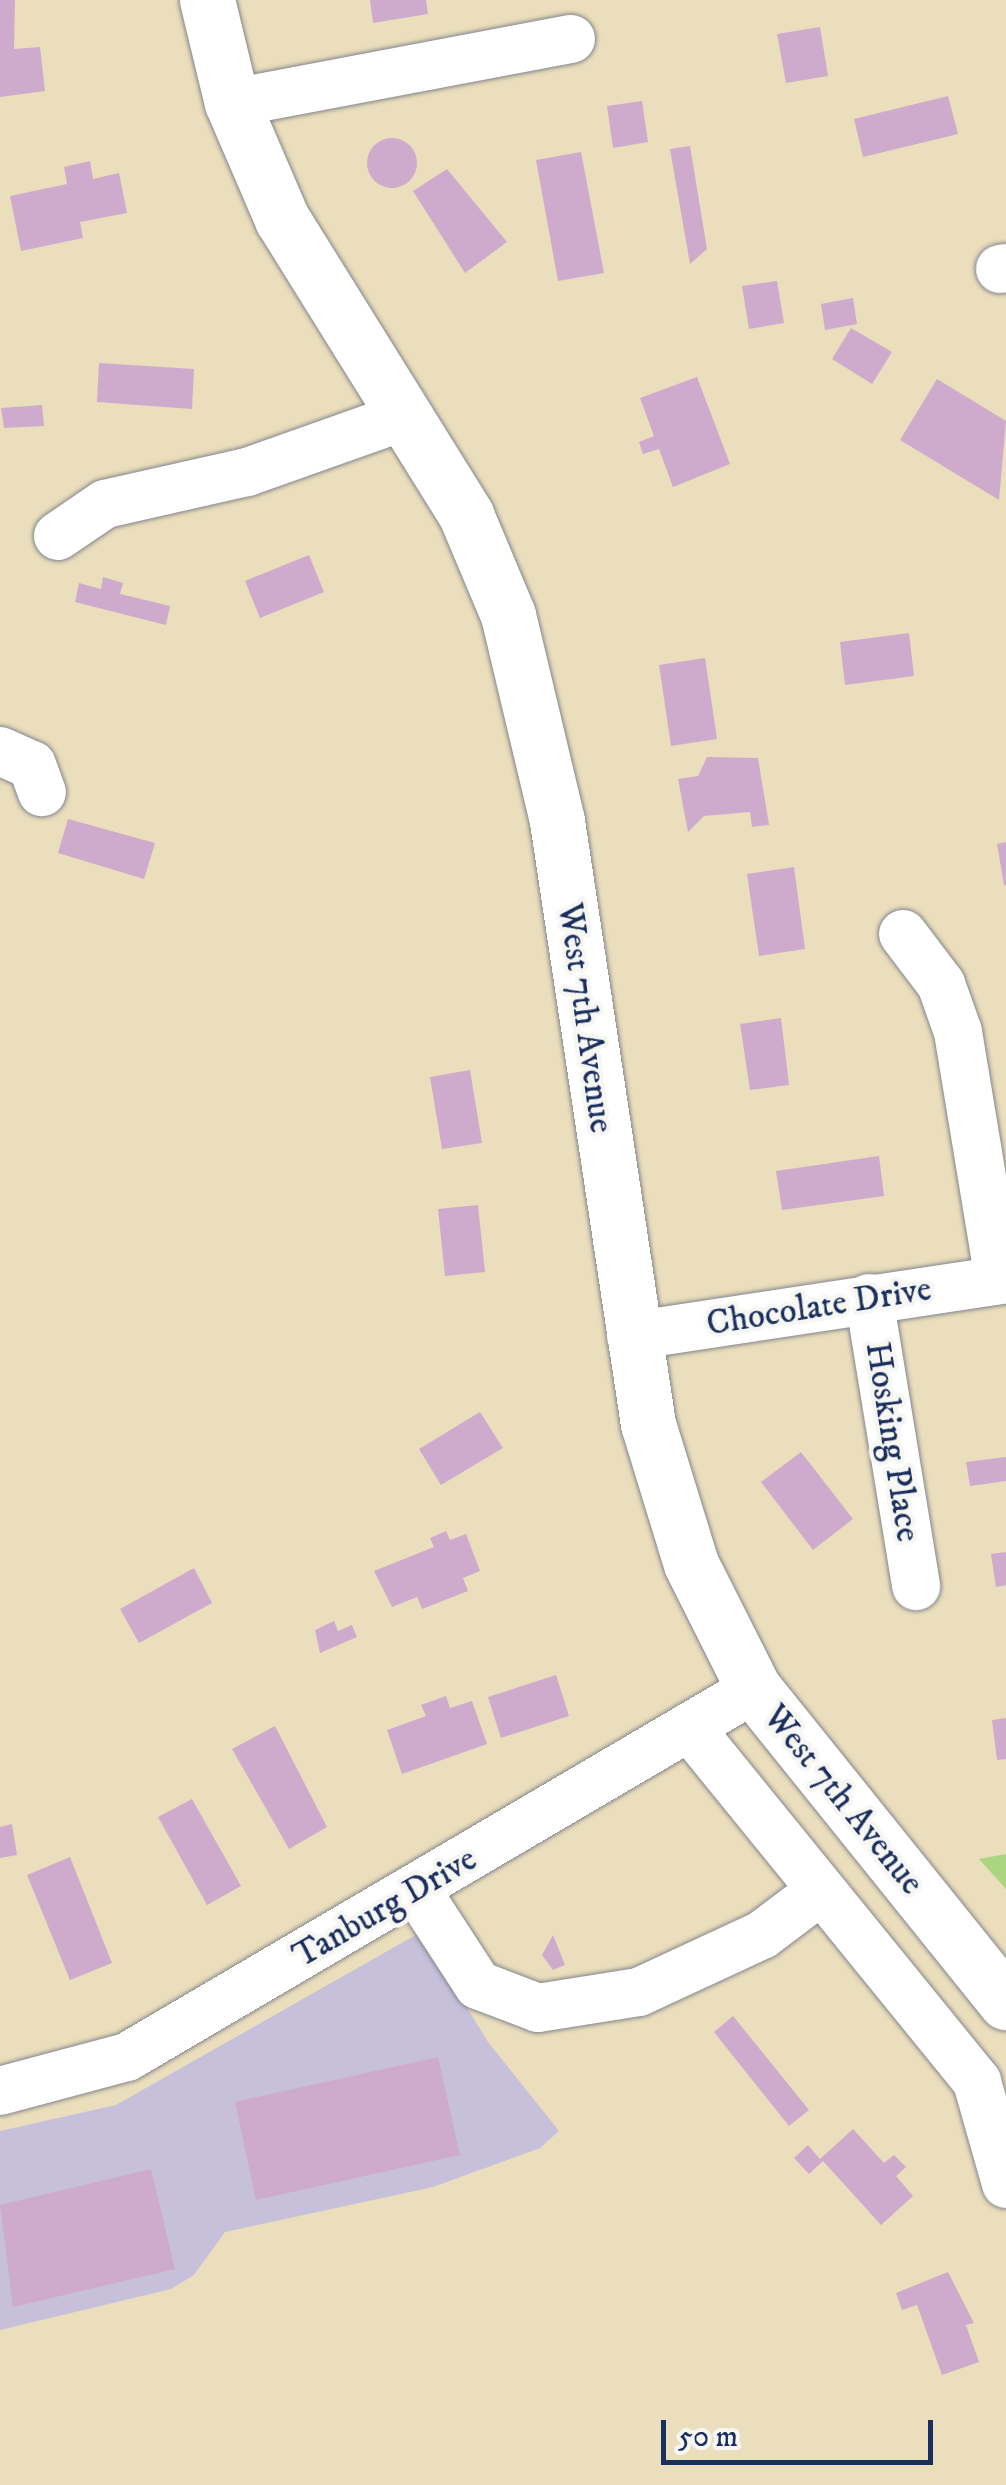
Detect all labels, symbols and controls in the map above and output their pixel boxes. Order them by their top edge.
street label: West 7th Avenue [548,900,622,1136]
street label: Chocolate Drive [704,1269,934,1345]
street label: Hosking Place [855,1339,929,1545]
street label: West 7th Avenue [754,1697,932,1903]
street label: Tanburg Drive [286,1838,484,1978]
scale bar [666,2400,938,2462]
text: 50 m [678,2419,738,2456]

